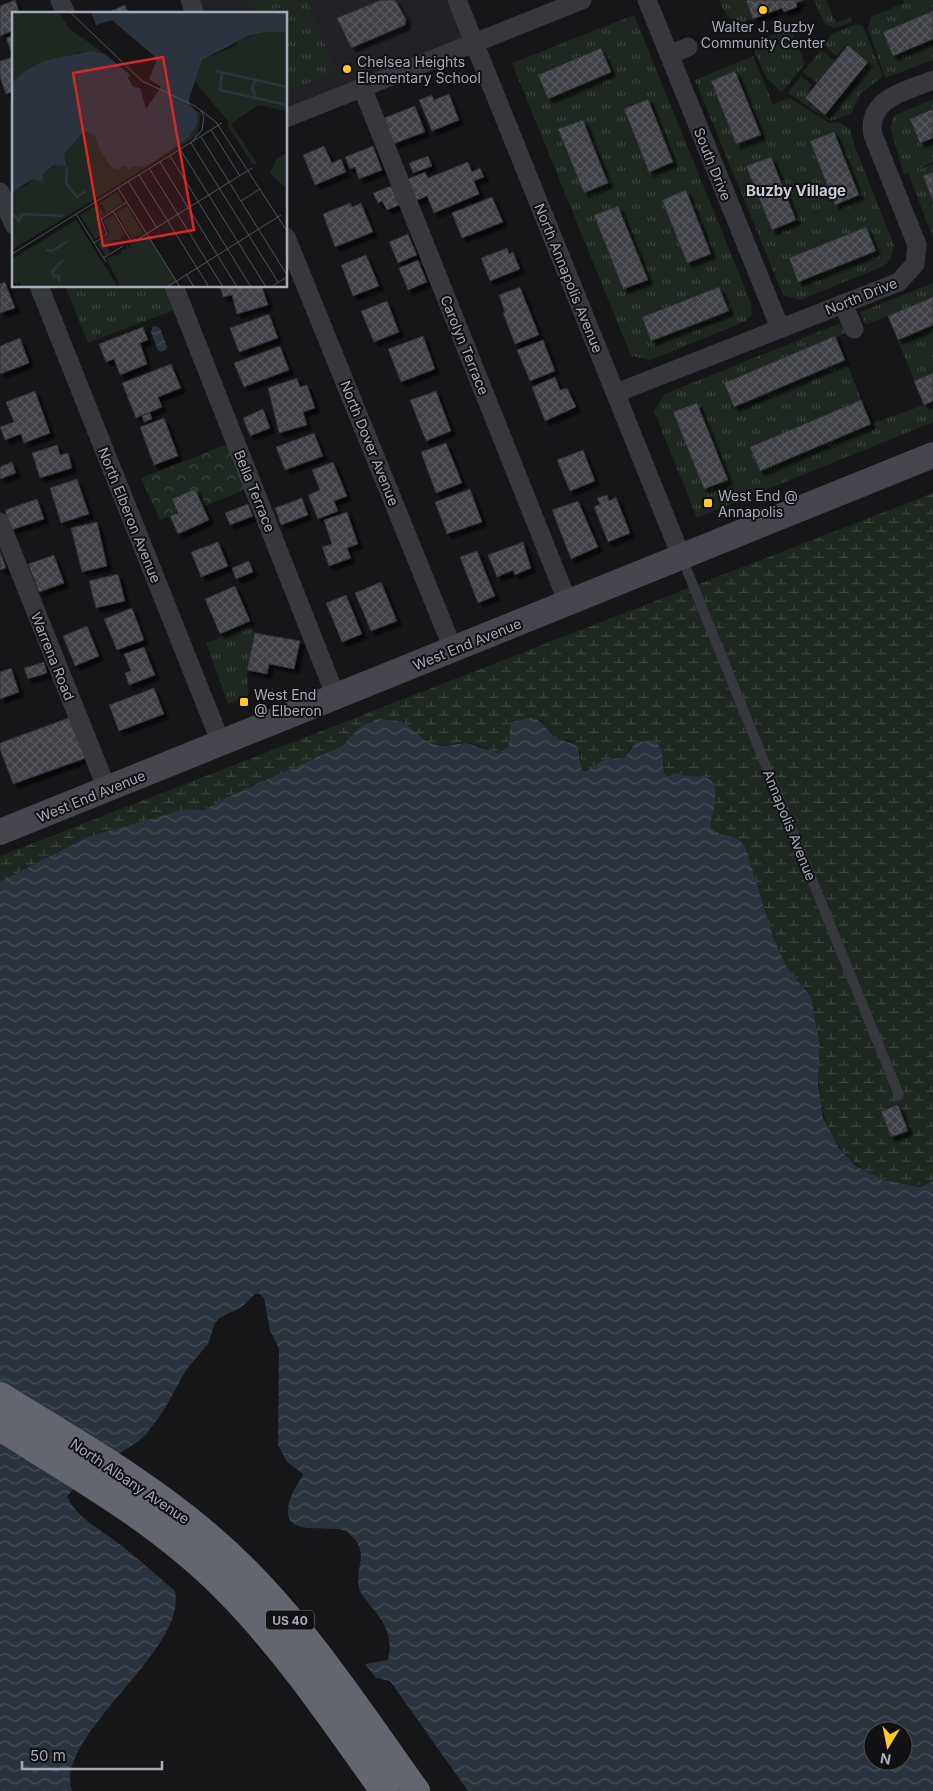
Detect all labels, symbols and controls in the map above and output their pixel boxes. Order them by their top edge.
marker: Walter J. Buzby Community Center [757,4,769,16]
inset map [12,12,288,288]
place label: Walter J. Buzby Community Center [701,18,825,51]
place label: Chelsea Heights Elementary School [357,53,481,86]
marker: Chelsea Heights Elementary School [341,63,353,75]
street label: South Drive [691,125,735,203]
district label: Buzby Village [746,181,846,200]
street label: North Annapolis Avenue [531,201,607,355]
street label: North Drive [823,274,899,318]
street label: Carolyn Terrace [437,293,493,397]
street label: North Dover Avenue [337,378,403,508]
street label: North Elberon Avenue [95,445,165,585]
street label: Bella Terrace [231,448,279,534]
place label: West End @ Annapolis [718,487,798,520]
marker: West End @ Annapolis [702,497,714,509]
street label: Warrena Road [28,609,78,703]
street label: West End Avenue [410,614,524,674]
place label: West End @ Elberon [254,686,322,719]
marker: West End @ Elberon [238,696,250,708]
street label: West End Avenue [34,766,148,826]
street label: Annapolis Avenue [760,767,820,883]
street label: North Albany Avenue [67,1435,193,1527]
road number: US 40 [266,1610,314,1630]
north arrow [863,1721,913,1771]
scale bar [22,1738,162,1770]
text: 50 m [30,1746,66,1765]
text: N [879,1750,892,1769]

